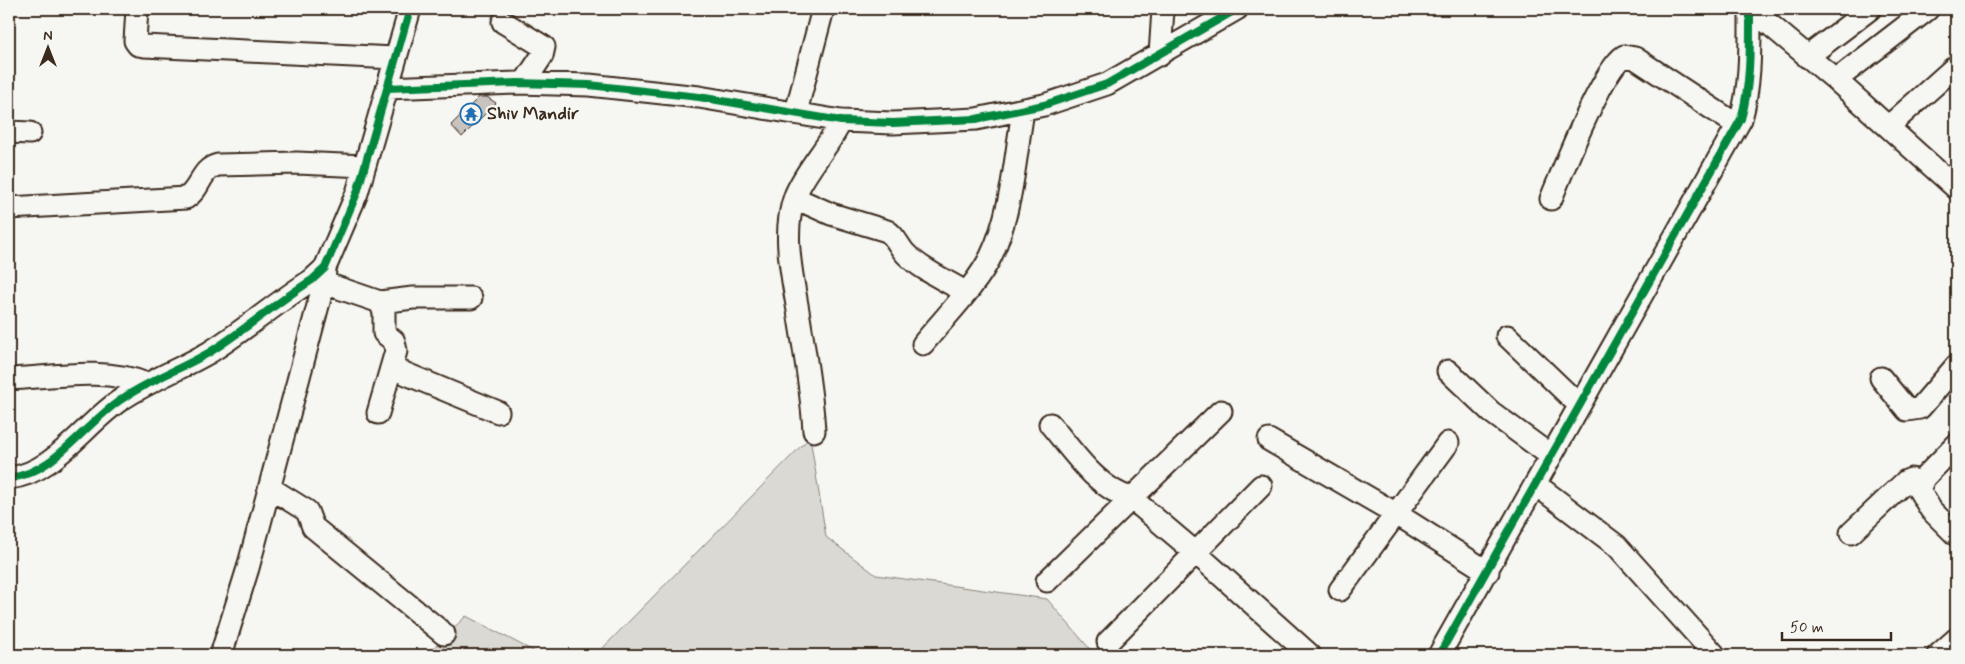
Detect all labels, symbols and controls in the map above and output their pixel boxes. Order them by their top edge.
north arrow [22,22,72,72]
text: N [43,27,53,45]
temple icon: Shiv Mandir [459,102,483,126]
place label: Shiv Mandir [487,102,579,126]
scale bar [1782,609,1891,641]
text: 50 m [1790,618,1824,638]

